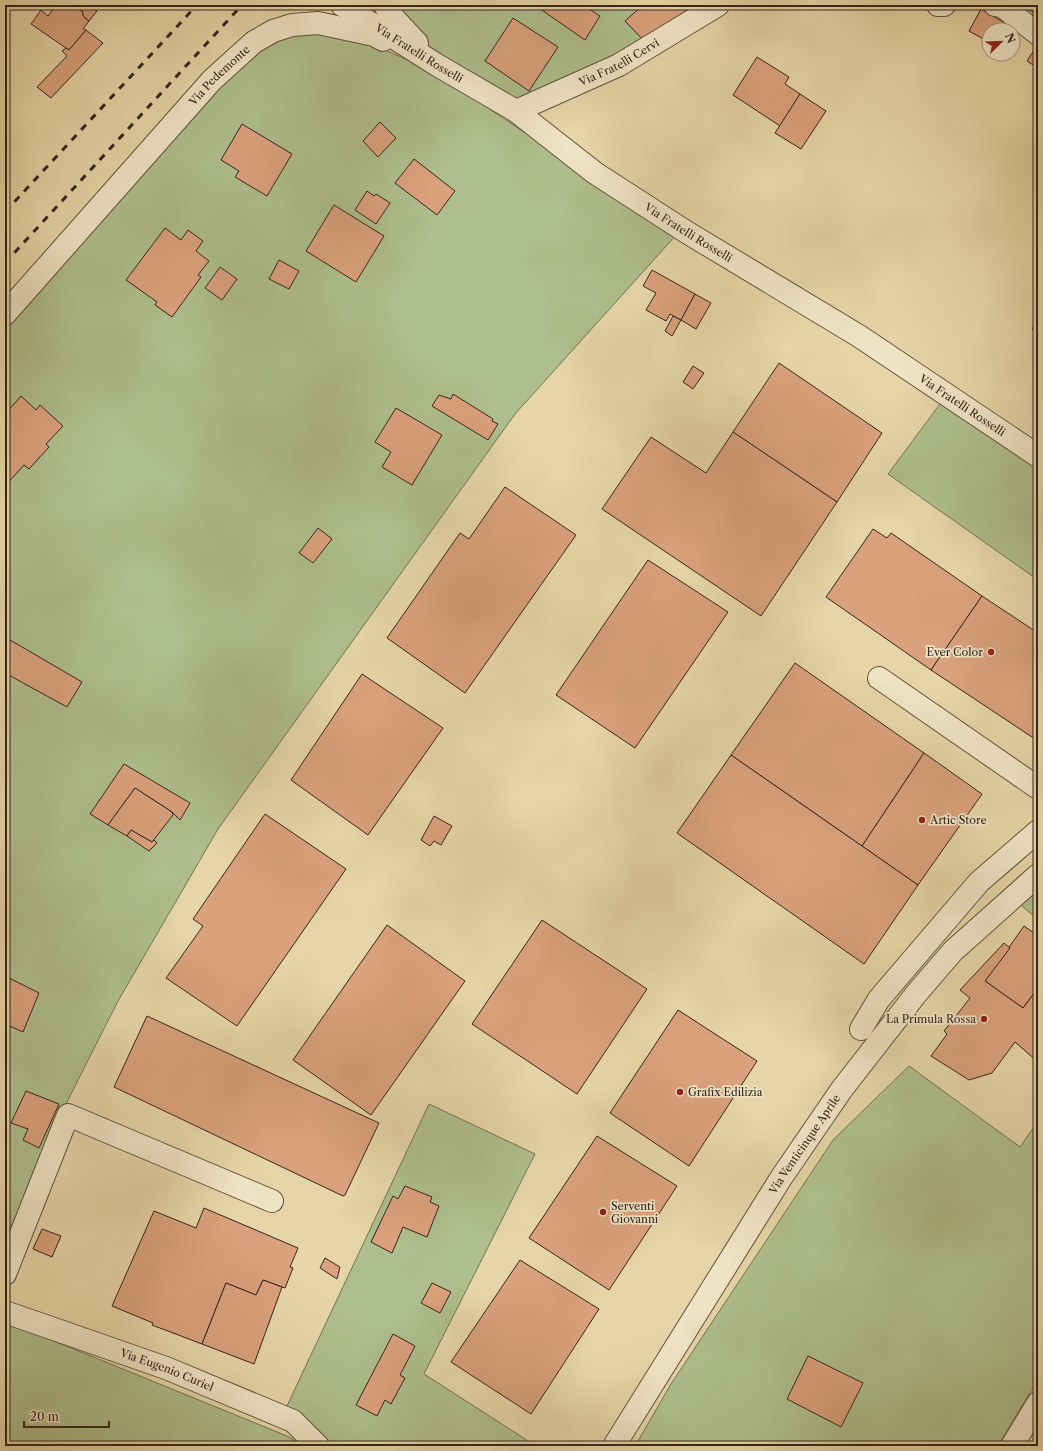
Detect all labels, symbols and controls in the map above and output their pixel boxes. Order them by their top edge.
street label: Via Fratelli Rosselli [372,20,466,86]
north arrow [981,22,1021,62]
text: N [1002,31,1019,46]
street label: Via Fratelli Cervi [576,35,662,89]
street label: Via Pedemonte [185,42,253,109]
street label: Via Fratelli Rosselli [641,199,735,265]
street label: Via Fratelli Rosselli [916,371,1009,440]
place label: Ever Color [926,645,983,659]
marker: Ever Color [986,647,996,657]
place label: Artic Store [929,813,987,827]
marker: Artic Store [917,815,927,825]
place label: La Primula Rossa [886,1012,976,1026]
marker: La Primula Rossa [979,1014,989,1024]
place label: Grafix Edilizia [688,1085,763,1099]
marker: Grafix Edilizia [675,1087,685,1097]
street label: Via Venticinque Aprile [765,1092,843,1197]
place label: Serventi Giovanni [611,1199,659,1226]
marker: Serventi Giovanni [598,1207,608,1217]
street label: Via Eugenio Curiel [118,1345,216,1394]
scale bar [24,1403,109,1429]
text: 20 m [30,1409,59,1424]

